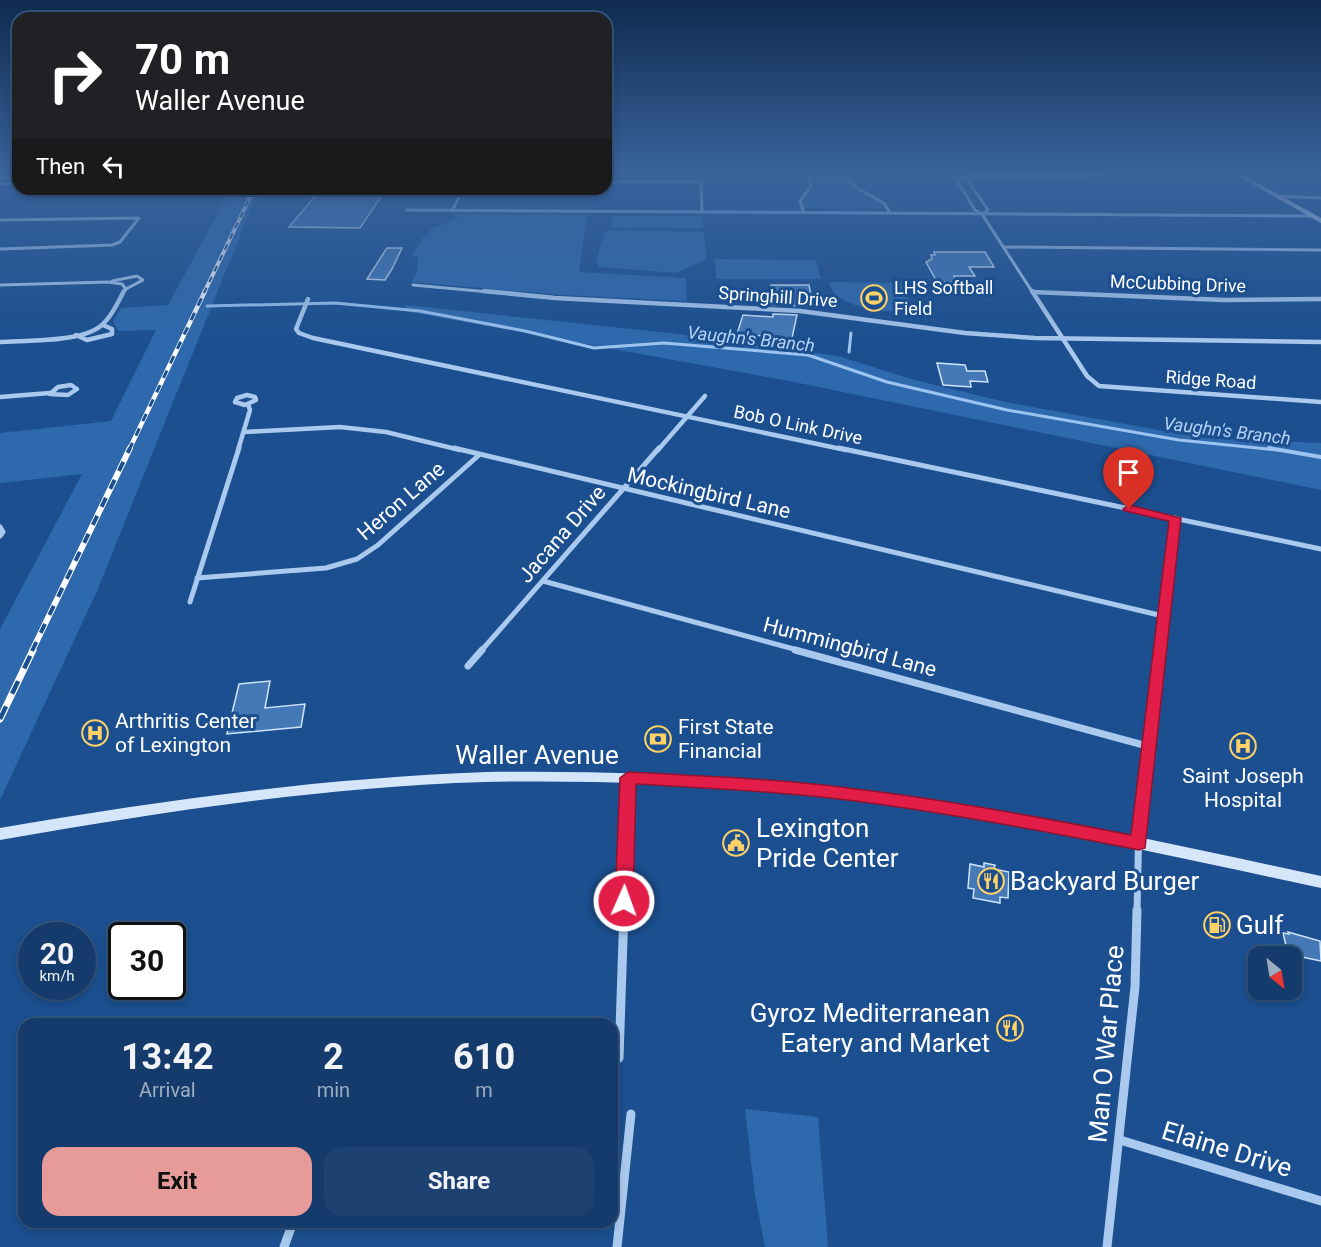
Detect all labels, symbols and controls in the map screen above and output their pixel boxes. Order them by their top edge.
text: 70 m [135,35,230,84]
icon: right [36,36,114,114]
text: Waller Avenue [135,85,305,117]
icon: left [97,150,130,183]
text: Then [36,154,85,179]
street label: McCubbing Drive [1110,271,1247,296]
place label: LHS Softball Field [894,277,993,319]
street label: Springhill Drive [718,282,838,311]
sports icon: LHS Softball Field [859,283,889,313]
water label: Vaughn's Branch [686,321,816,356]
street label: Ridge Road [1165,366,1257,393]
street label: Bob O Link Drive [732,401,864,448]
water label: Vaughn's Branch [1162,412,1292,449]
pin [1103,447,1154,509]
icon: arrive [1112,456,1145,489]
street label: Heron Lane [353,457,449,545]
street label: Mockingbird Lane [625,463,793,523]
street label: Jacana Drive [513,481,611,587]
street label: Hummingbird Lane [761,612,939,682]
place label: Arthritis Center of Lexington [115,709,257,757]
place label: First State Financial [678,715,774,763]
hospital icon: Arthritis Center of Lexington [80,718,110,748]
bank icon: First State Financial [643,724,673,754]
hospital icon: Saint Joseph Hospital [1228,731,1258,761]
street label: Waller Avenue [455,740,619,770]
place label: Saint Joseph Hospital [1182,764,1304,812]
place label: Lexington Pride Center [756,813,899,873]
public building icon: Lexington Pride Center [721,828,751,858]
restaurant icon: Backyard Burger [976,866,1006,896]
place label: Backyard Burger [1010,866,1200,896]
position arrow [592,869,656,933]
fuel station icon: Gulf [1202,910,1232,940]
place label: Gulf [1236,910,1284,940]
speed limit sign: 30 [108,922,186,1000]
text: 20 [40,936,74,971]
street label: Man O War Place [1082,944,1130,1144]
north arrow [1248,946,1302,1000]
map controls [1248,946,1302,1000]
text: km/h [39,967,75,985]
place label: Gyroz Mediterranean Eatery and Market [750,998,990,1058]
restaurant icon: Gyroz Mediterranean Eatery and Market [995,1013,1025,1043]
text: 13:42 [121,1036,214,1078]
text: 2 [323,1036,344,1078]
text: 610 [453,1036,515,1078]
text: Arrival [139,1078,196,1102]
text: min [317,1078,350,1102]
text: m [475,1078,493,1102]
street label: Elaine Drive [1158,1115,1296,1183]
button: Exit [42,1147,312,1216]
button: Share [324,1147,594,1216]

